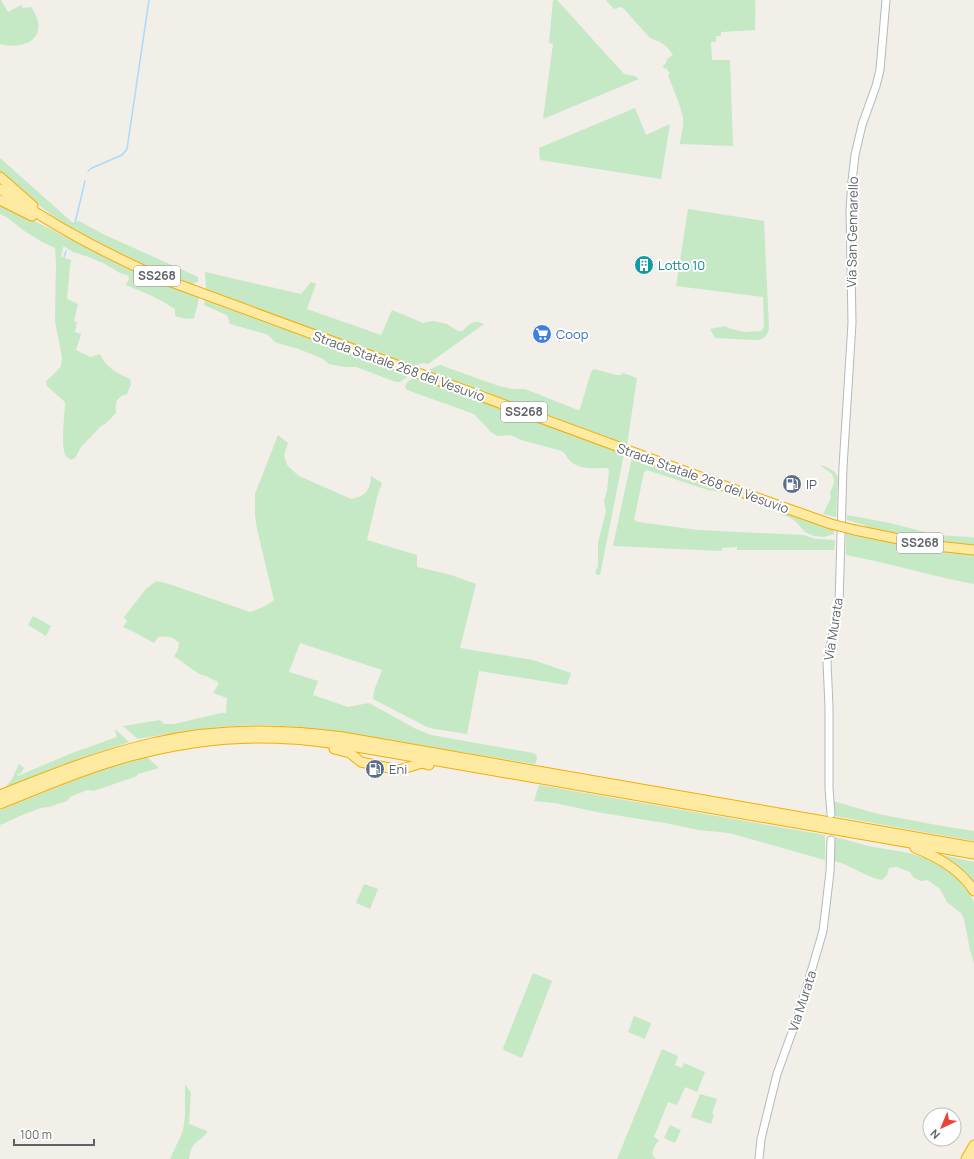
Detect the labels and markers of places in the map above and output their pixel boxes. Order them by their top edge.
building icon: Lotto 10 [633,254,655,276]
place label: Lotto 10 [658,256,705,274]
supermarket icon: Coop [531,323,553,345]
place label: Coop [556,325,589,343]
fuel station icon: IP [781,473,803,495]
place label: IP [806,475,817,493]
fuel station icon: Eni [364,758,386,780]
place label: Eni [389,760,407,778]

